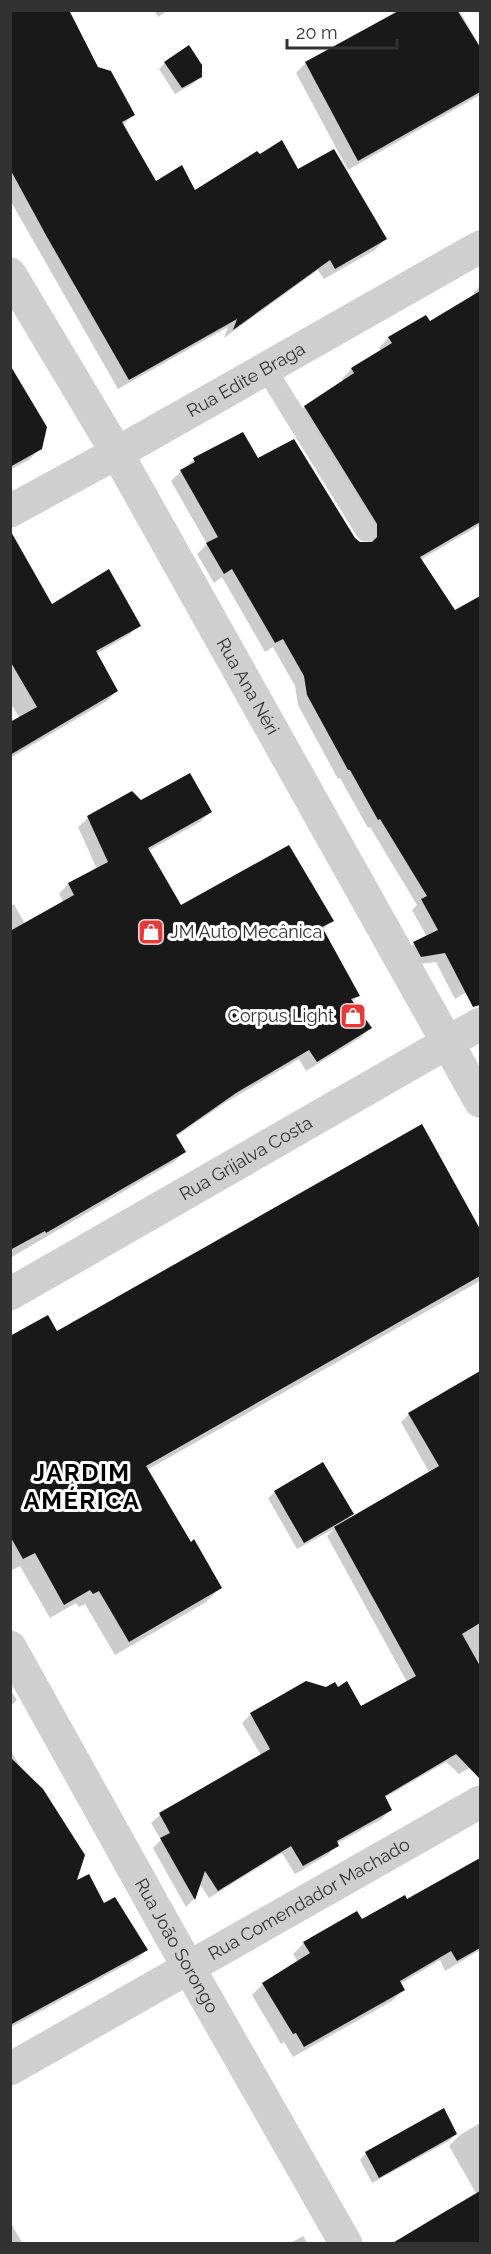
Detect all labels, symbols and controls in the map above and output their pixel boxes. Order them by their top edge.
scale bar [287,12,396,50]
text: 20 m [296,22,338,43]
street label: Rua Edite Braga [183,338,309,421]
street label: Rua Ana Néri [213,634,284,738]
shop icon: JM Auto Mecânica [136,917,166,947]
place label: JM Auto Mecânica [170,921,322,942]
shop icon: Corpus Light [338,1001,368,1031]
place label: Corpus Light [228,1005,334,1026]
street label: Rua Grijalva Costa [175,1112,316,1204]
district label: JARDIM AMÉRICA [24,1458,140,1515]
street label: Rua Comendador Machado [204,1833,414,1964]
street label: Rua João Sorongo [131,1874,223,2017]

